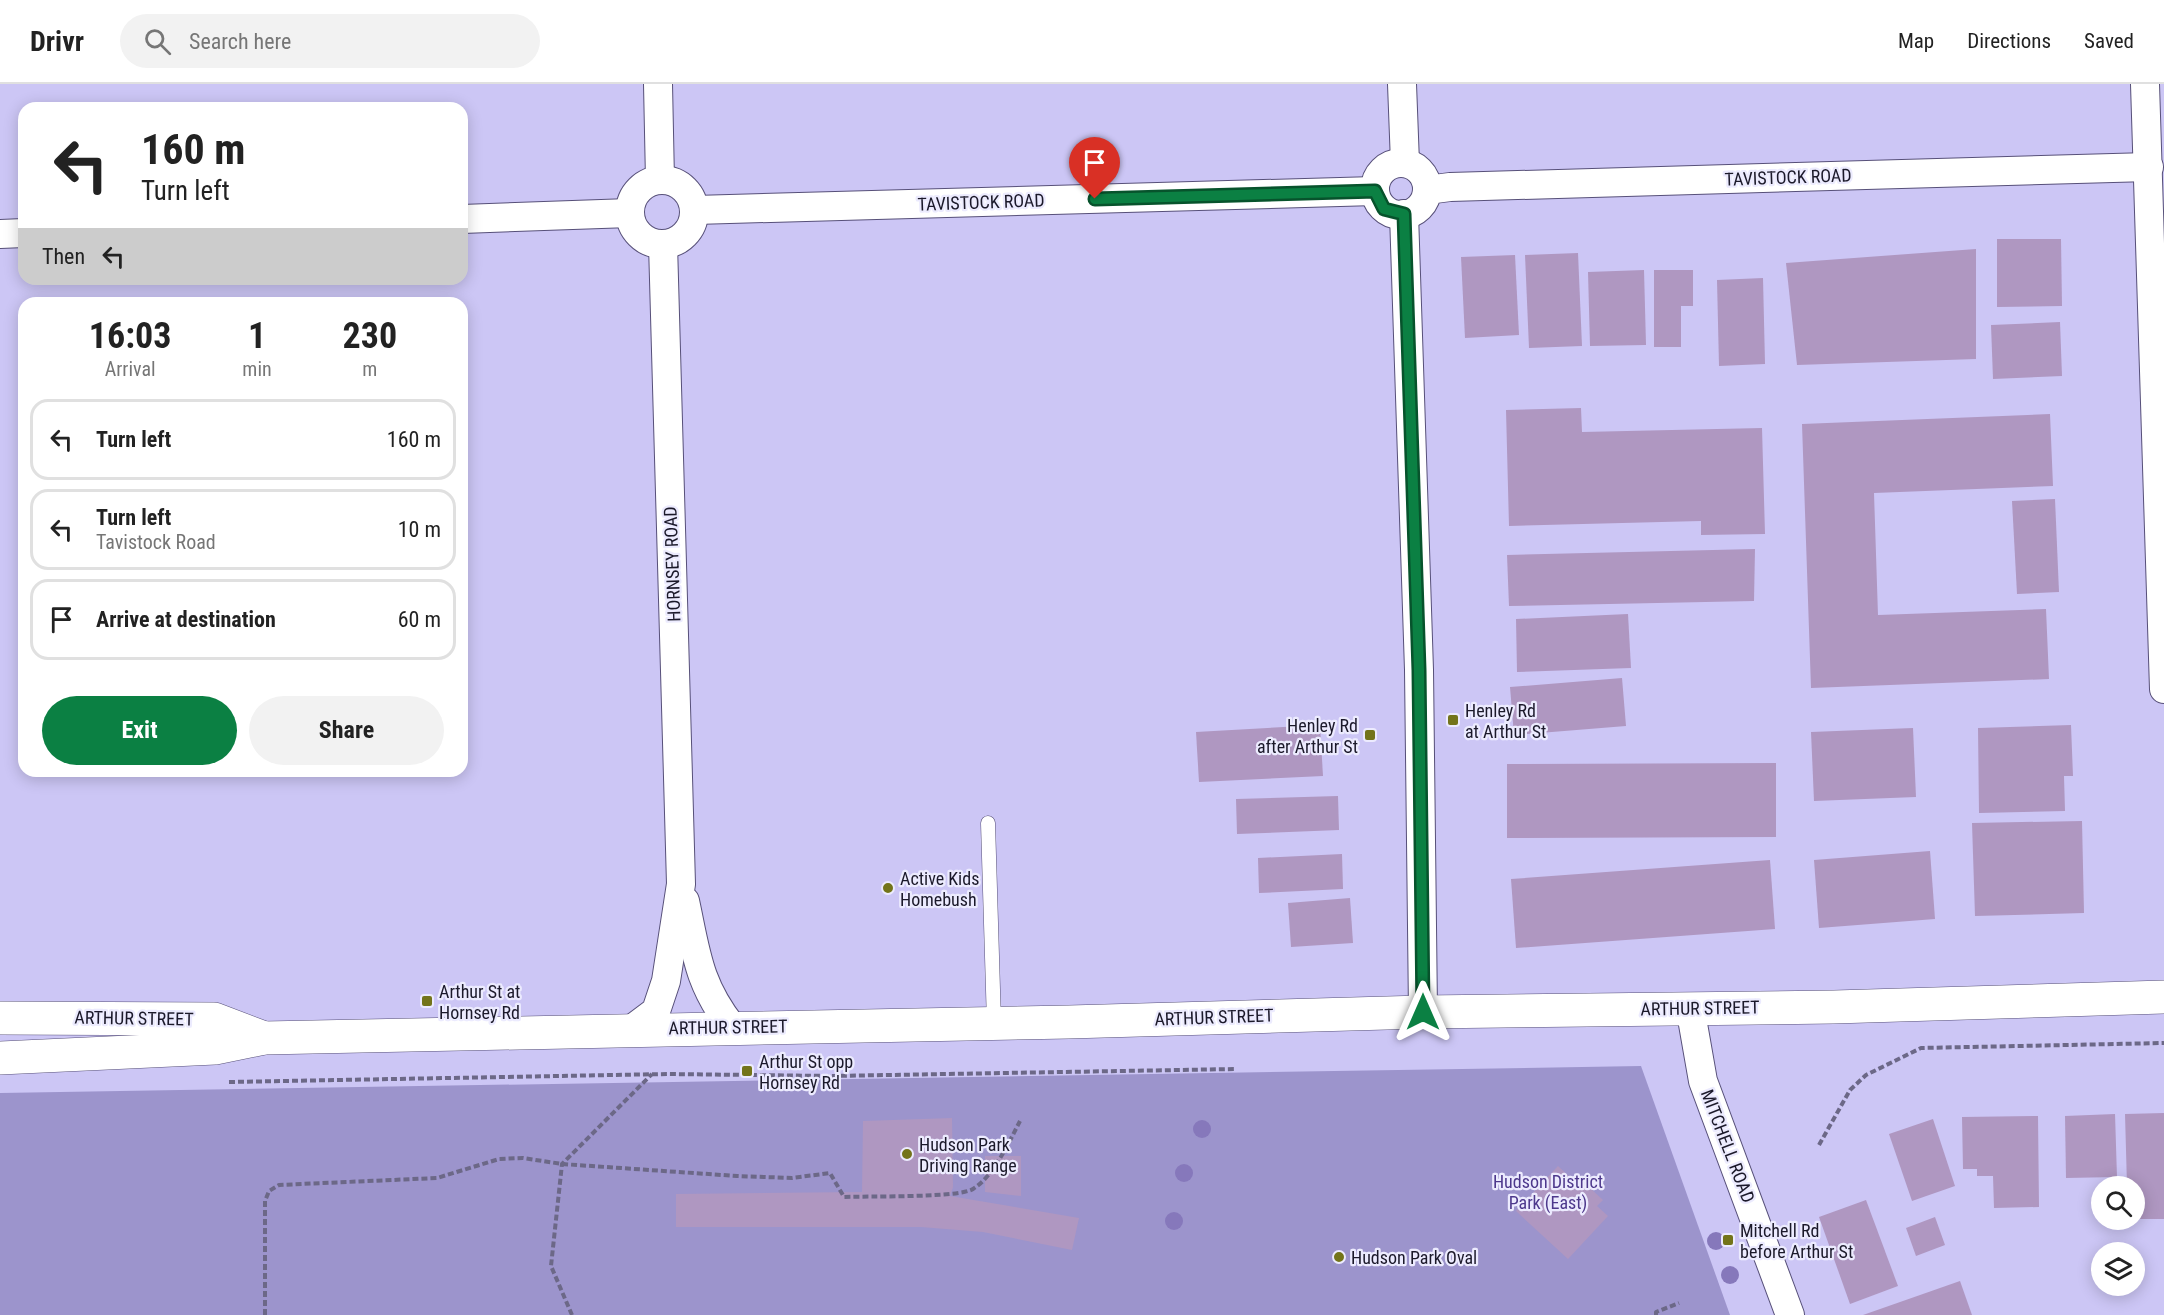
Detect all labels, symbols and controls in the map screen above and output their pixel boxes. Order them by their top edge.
search box [120,14,540,68]
text: Drivr [30,25,84,58]
icon: search [141,25,174,58]
text: Search here [189,29,291,54]
text: Map [1898,29,1934,53]
text: Directions [1967,29,2051,53]
text: Saved [2084,29,2134,53]
text: 160 m [141,125,246,174]
icon: left [42,126,120,204]
pin [1069,137,1120,199]
icon: arrive [1078,146,1111,179]
street label: TAVISTOCK ROAD [1724,164,1852,190]
text: Turn left [141,175,230,207]
street label: TAVISTOCK ROAD [917,189,1045,215]
icon: left [97,240,130,273]
text: Then [42,244,85,269]
text: 16:03 [89,315,171,357]
text: 1 [248,315,266,357]
text: 230 [343,315,397,357]
text: Arrival [105,357,156,381]
text: min [242,357,272,381]
text: m [362,357,377,381]
icon: left [45,423,78,456]
text: Turn left [96,427,171,452]
text: 160 m [387,427,441,452]
text: Turn left [96,505,171,530]
street label: HORNSEY ROAD [659,506,685,622]
icon: left [45,513,78,546]
text: 10 m [398,517,441,542]
text: Tavistock Road [96,530,216,554]
icon: arrive [45,603,78,636]
text: Arrive at destination [96,607,276,632]
text: 60 m [398,607,441,632]
button: Exit [42,696,237,765]
button: Share [249,696,444,765]
place label: Henley Rd at Arthur St [1465,700,1546,742]
marker: Henley Rd at Arthur St [1446,713,1460,727]
place label: Henley Rd after Arthur St [1257,715,1358,757]
marker: Henley Rd after Arthur St [1363,728,1377,742]
place label: Active Kids Homebush [900,868,979,910]
marker: Active Kids Homebush [881,881,895,895]
position arrow [1391,980,1455,1044]
place label: Arthur St at Hornsey Rd [439,981,520,1023]
marker: Arthur St at Hornsey Rd [420,994,434,1008]
street label: ARTHUR STREET [1640,996,1760,1020]
street label: ARTHUR STREET [1154,1004,1274,1030]
street label: ARTHUR STREET [74,1006,194,1030]
street label: ARTHUR STREET [668,1015,788,1039]
place label: Arthur St opp Hornsey Rd [759,1051,853,1093]
marker: Arthur St opp Hornsey Rd [740,1064,754,1078]
street label: MITCHELL ROAD [1697,1087,1759,1205]
place label: Hudson Park Driving Range [919,1134,1017,1176]
marker: Hudson Park Driving Range [900,1147,914,1161]
park label: Hudson District Park (East) [1493,1171,1603,1214]
map controls [2091,1176,2145,1296]
button: search [2091,1176,2145,1230]
place label: Mitchell Rd before Arthur St [1740,1220,1853,1262]
marker: Mitchell Rd before Arthur St [1721,1233,1735,1247]
button: layers [2091,1242,2145,1296]
place label: Hudson Park Oval [1351,1247,1477,1268]
marker: Hudson Park Oval [1332,1250,1346,1264]

